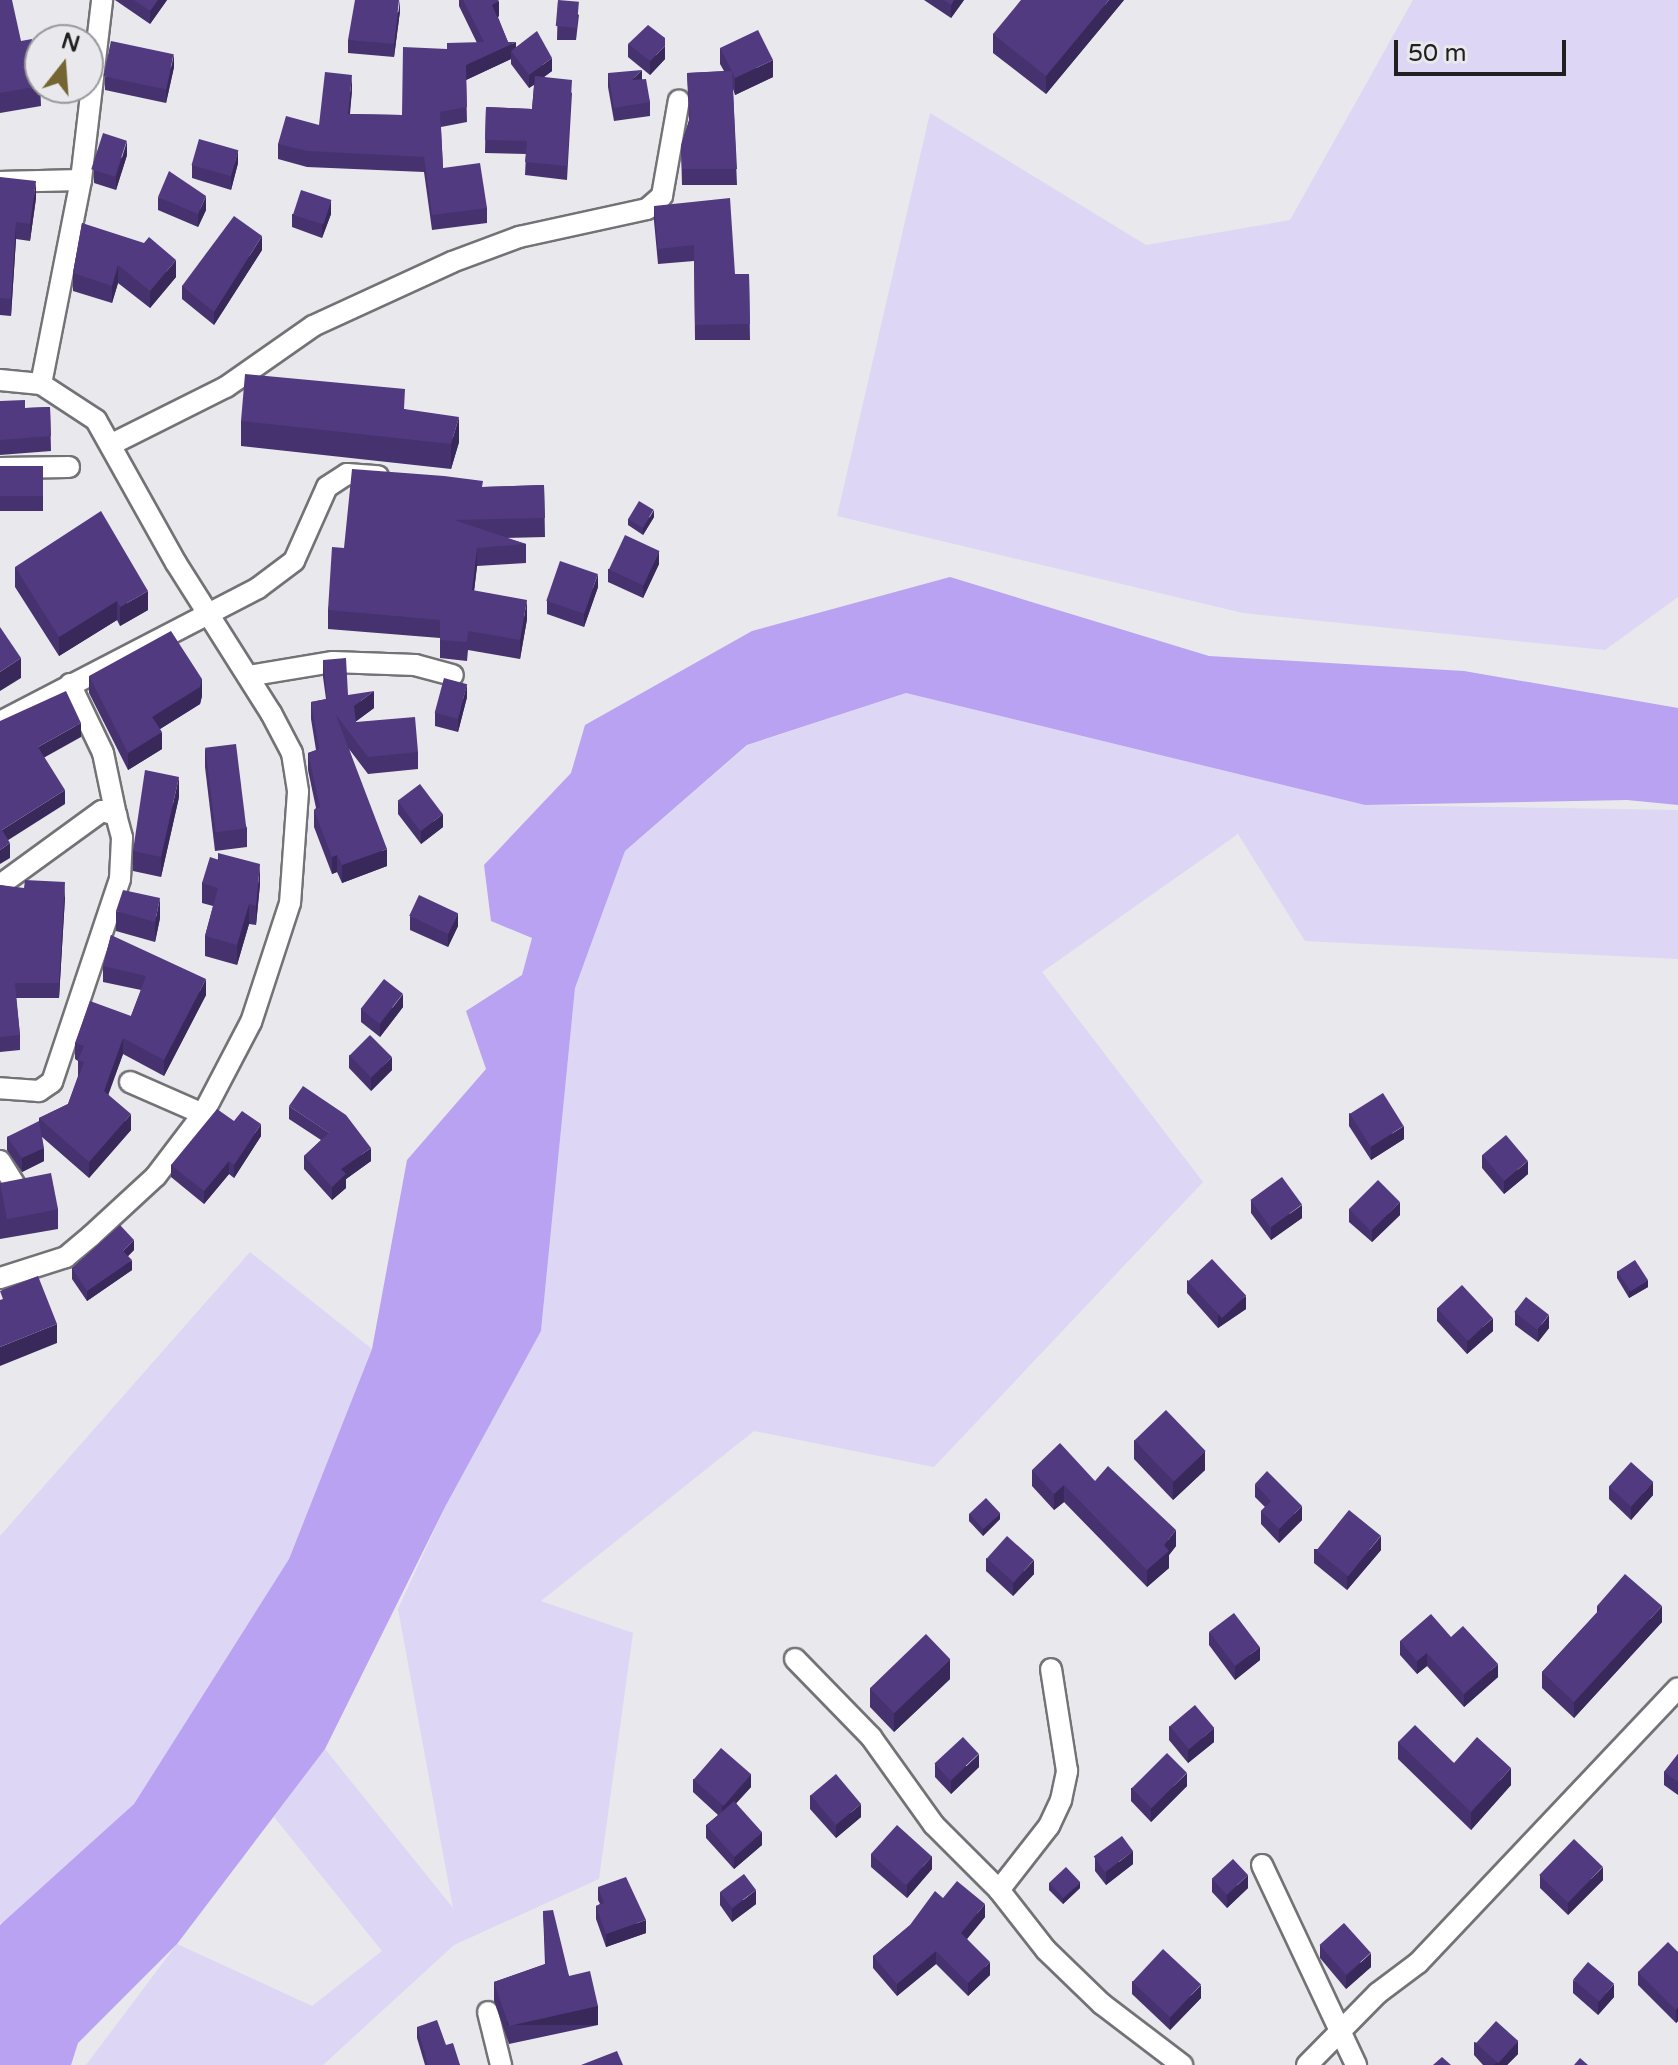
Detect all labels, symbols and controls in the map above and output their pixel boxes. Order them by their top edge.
north arrow [24,24,104,104]
scale bar [1398,24,1570,74]
text: N [58,28,83,58]
text: 50 m [1408,39,1466,68]

